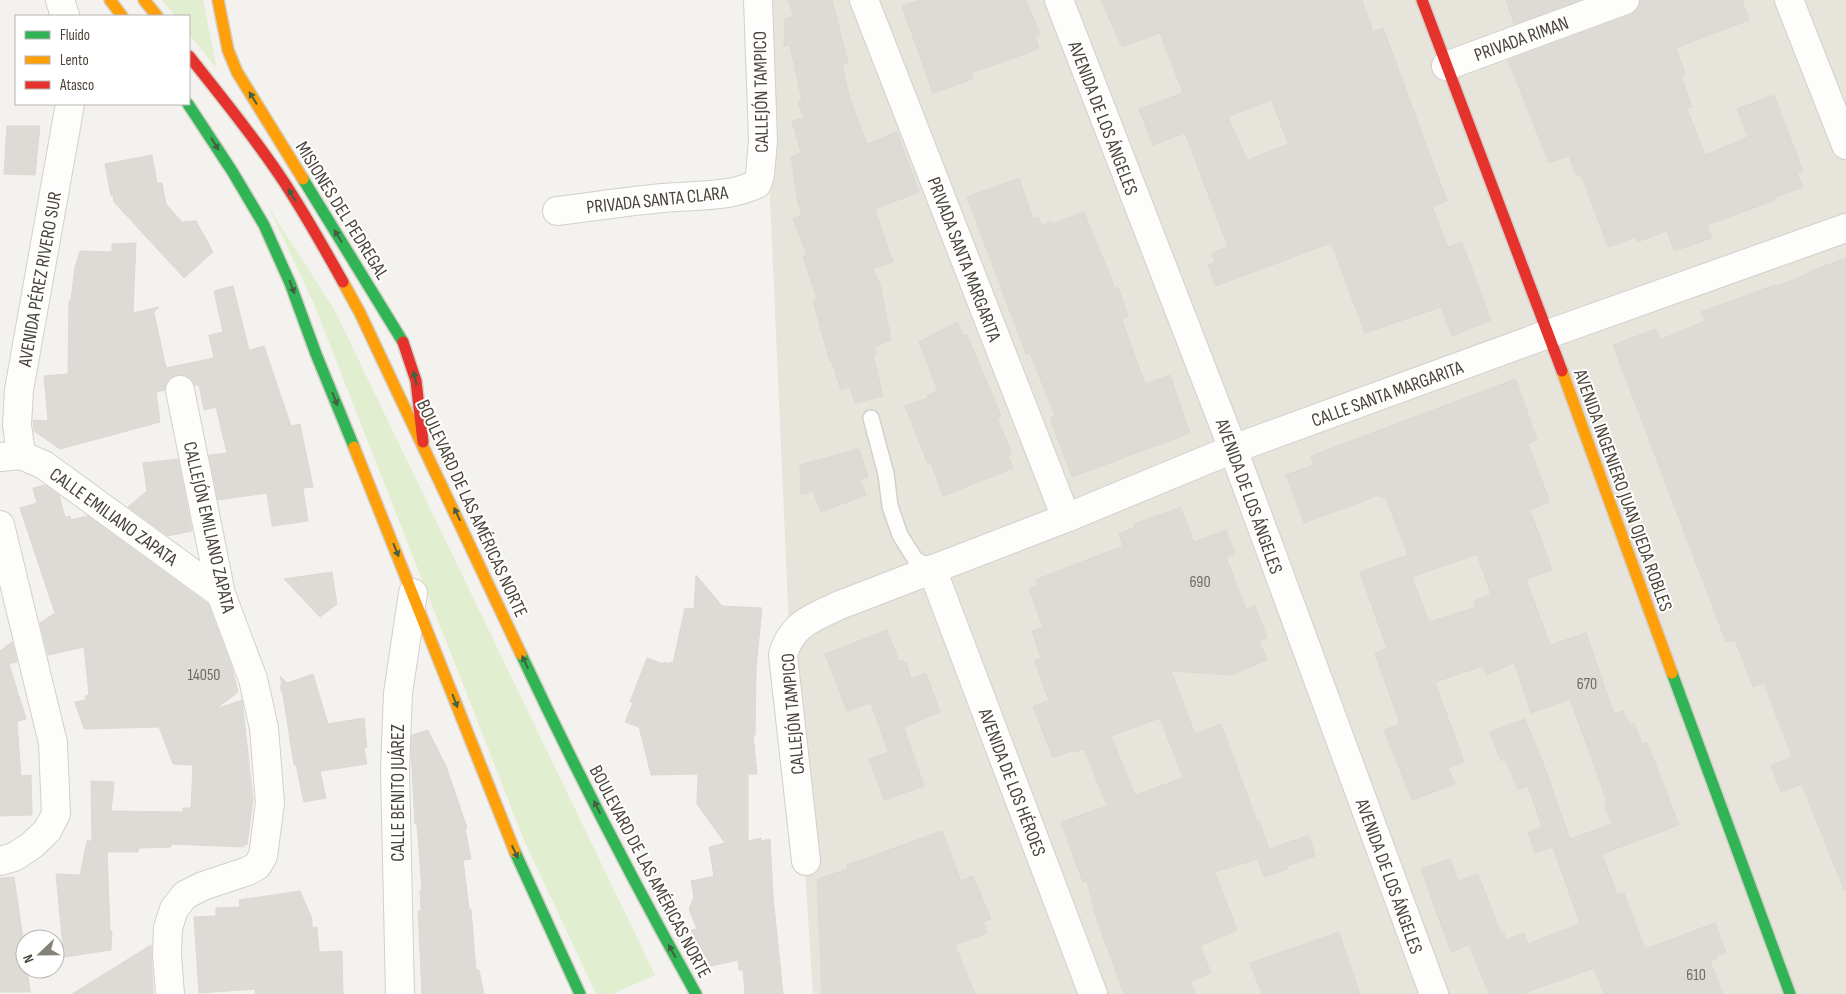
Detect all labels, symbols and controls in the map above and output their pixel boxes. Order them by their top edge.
street label: PRIVADA RIMAN [1471,12,1572,67]
legend [15,15,190,105]
text: Fluido [60,26,90,45]
street label: CALLEJÓN TAMPICO [749,31,774,153]
street label: AVENIDA DE LOS ÁNGELES [1062,37,1143,199]
text: Lento [60,51,89,70]
text: Atasco [59,76,94,95]
one-way arrow [248,91,258,104]
one-way arrow [211,137,220,151]
street label: MISIONES DEL PEDREGAL [290,137,394,284]
street label: PRIVADA SANTA MARGARITA [922,174,1006,346]
street label: PRIVADA SANTA CLARA [585,182,730,219]
one-way arrow [287,189,296,202]
street label: AVENIDA PÉREZ RIVERO SUR [14,190,67,370]
one-way arrow [334,230,343,243]
one-way arrow [288,280,296,294]
street label: CALLE SANTA MARGARITA [1309,356,1467,433]
street label: AVENIDA INGENIERO JUAN OJEDA ROBLES [1568,365,1677,615]
one-way arrow [411,371,419,386]
one-way arrow [331,392,339,406]
street label: BOULEVARD DE LAS AMÉRICAS NORTE [411,396,532,621]
street label: AVENIDA DE LOS ÁNGELES [1210,415,1287,577]
street label: CALLEJÓN EMILIANO ZAPATA [178,439,240,616]
street label: CALLE EMILIANO ZAPATA [45,463,182,572]
one-way arrow [452,507,460,521]
one-way arrow [392,543,400,557]
house number: 690 [1189,573,1211,592]
street label: CALLEJÓN TAMPICO [777,652,810,776]
one-way arrow [521,655,529,669]
house number: 14050 [188,666,220,685]
house number: 670 [1577,675,1597,694]
one-way arrow [452,694,460,708]
street label: AVENIDA DE LOS HÉROES [972,704,1050,860]
street label: CALLE BENITO JUÁREZ [387,724,410,862]
street label: BOULEVARD DE LAS AMÉRICAS NORTE [584,761,716,982]
street label: AVENIDA DE LOS ÁNGELES [1350,795,1427,957]
one-way arrow [593,800,601,815]
one-way arrow [512,845,520,859]
north arrow [15,929,65,979]
one-way arrow [668,945,677,958]
text: N [19,952,38,965]
house number: 610 [1686,966,1706,985]

